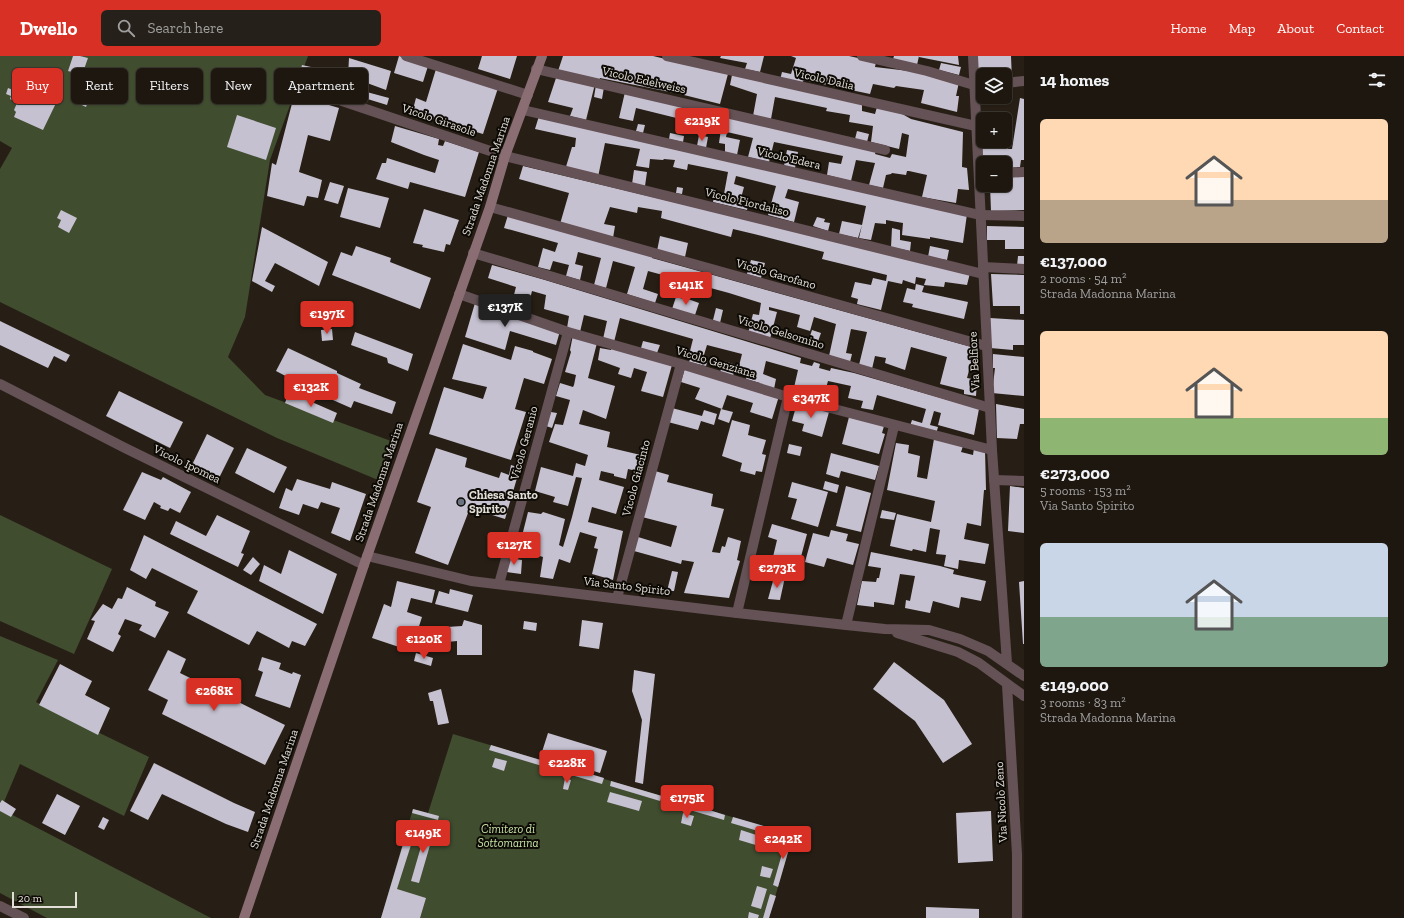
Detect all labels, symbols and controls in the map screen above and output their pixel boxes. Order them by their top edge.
search box [101,10,381,46]
text: Dwello [20,17,77,40]
icon: search [115,17,137,39]
text: Search here [147,19,223,37]
text: Home [1171,20,1207,37]
text: Map [1229,20,1255,37]
text: About [1277,20,1314,37]
text: Contact [1336,20,1384,37]
street label: Vicolo Edelweiss [600,63,687,96]
street label: Vicolo Dalia [792,65,856,93]
chip: Buy [12,68,63,104]
chip: Rent [71,68,128,104]
chip: Filters [136,68,203,104]
chip: New [211,68,266,104]
chip: Apartment [274,68,368,104]
map controls [976,68,1012,192]
button: layers [976,68,1012,104]
icon: filters [1366,69,1388,91]
text: 14 homes [1040,70,1109,90]
street label: Vicolo Girasole [399,100,478,139]
pin: €219K [674,108,730,142]
button: + [976,112,1012,148]
text: €219K [684,113,720,128]
street label: Strada Madonna Marina [459,114,513,238]
street label: Vicolo Edera [755,144,822,172]
icon: home [1178,145,1250,217]
button: − [976,156,1012,192]
street label: Vicolo Fiordaliso [702,185,791,219]
text: €137,000 [1040,251,1107,271]
street label: Vicolo Garofano [733,256,818,292]
text: 2 rooms · 54 m² [1040,271,1126,286]
pin: €141K [658,272,714,306]
text: €141K [669,277,703,292]
text: Strada Madonna Marina [1040,286,1176,301]
pin: €137K [477,294,533,328]
text: €137K [487,299,523,314]
pin: €197K [299,301,355,335]
text: €197K [309,306,345,321]
street label: Vicolo Gelsomino [735,312,826,352]
street label: Via Belfiore [965,331,983,392]
street label: Vicolo Genziana [673,343,758,381]
icon: home [1178,357,1250,429]
pin: €132K [283,374,339,408]
text: €132K [293,379,329,394]
pin: €347K [783,385,839,419]
text: €347K [793,390,829,405]
street label: Vicolo Geranio [507,405,541,482]
street label: Strada Madonna Marina [352,420,406,544]
street label: Vicolo Giacinto [619,438,653,519]
street label: Vicolo Ipomea [150,441,223,486]
text: €273,000 [1040,463,1110,483]
text: 5 rooms · 153 m² [1040,483,1131,498]
place label: Chiesa Santo Spirito [469,488,539,516]
marker: Chiesa Santo Spirito [456,497,466,507]
text: Via Santo Spirito [1040,498,1134,513]
pin: €127K [486,532,542,566]
text: €127K [496,537,532,552]
pin: €273K [749,555,805,589]
text: €273K [759,560,795,575]
icon: home [1178,569,1250,641]
street label: Via Santo Spirito [582,574,671,598]
pin: €120K [396,626,452,660]
text: €120K [406,631,442,646]
text: €149,000 [1040,675,1109,695]
pin: €268K [186,678,242,712]
text: €268K [195,683,233,698]
text: 3 rooms · 83 m² [1040,695,1126,710]
text: Strada Madonna Marina [1040,710,1176,725]
street label: Strada Madonna Marina [247,727,301,851]
pin: €228K [539,750,595,784]
text: €228K [548,755,586,770]
street label: Via Nicolò Zeno [992,761,1010,844]
pin: €175K [659,785,715,819]
text: €175K [670,790,704,805]
pin: €149K [395,820,451,854]
park label: Cimitero di Sottomarina [477,822,539,850]
text: €149K [405,825,441,840]
pin: €242K [755,826,811,860]
text: €242K [764,831,802,846]
scale bar [12,890,77,909]
text: 20 m [18,892,42,905]

